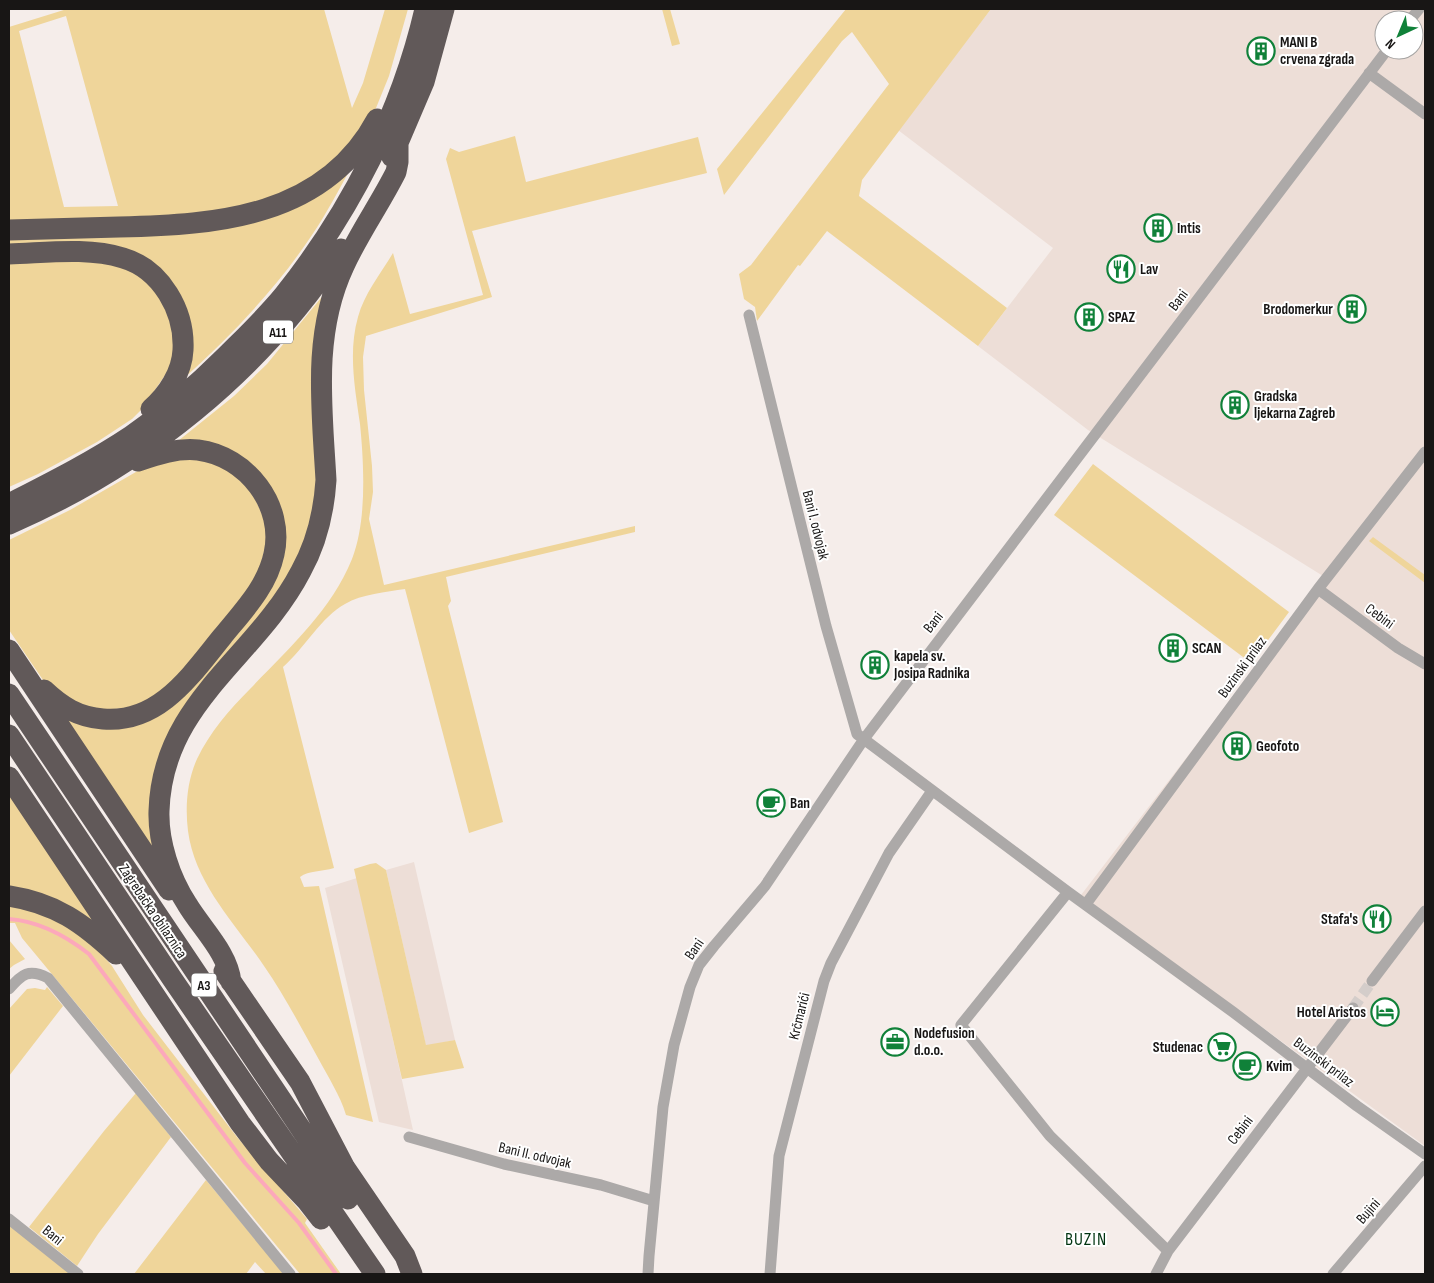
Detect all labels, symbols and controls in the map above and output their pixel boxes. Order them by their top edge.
north arrow [1374,10,1424,60]
place label: MANI B crvena zgrada [1280,33,1354,69]
text: N [1382,35,1399,53]
building icon: MANI B crvena zgrada [1246,36,1276,66]
building icon: Intis [1143,213,1173,243]
place label: Intis [1177,219,1201,238]
restaurant icon: Lav [1106,254,1136,284]
place label: Lav [1140,260,1159,279]
street label: Bani [1164,286,1193,315]
building icon: Brodomerkur [1337,294,1367,324]
place label: Brodomerkur [1263,300,1333,319]
building icon: SPAZ [1074,302,1104,332]
place label: SPAZ [1108,308,1135,327]
road number: A11 [263,321,293,344]
place label: Gradska ljekarna Zagreb [1254,387,1335,423]
building icon: Gradska ljekarna Zagreb [1220,390,1250,420]
street label: Bani I. odvojak [798,488,833,562]
street label: Cebini [1361,599,1398,633]
street label: Bani [919,608,948,637]
street label: Buzinski prilaz [1214,632,1271,702]
building icon: SCAN [1158,633,1188,663]
place label: SCAN [1192,639,1222,658]
place label: kapela sv. Josipa Radnika [893,647,970,683]
building icon: kapela sv. Josipa Radnika [860,650,890,680]
building icon: Geofoto [1222,731,1252,761]
place label: Geofoto [1256,737,1299,756]
cafe icon: Ban [756,788,786,818]
place label: Ban [790,794,810,813]
street label: Zagrebačka obilaznica [114,860,191,962]
restaurant icon: Stafa's [1362,904,1392,934]
place label: Stafa's [1321,910,1358,929]
street label: Bani [680,935,708,964]
road number: A3 [192,974,216,996]
street label: Krčmarići [784,990,815,1042]
hotel icon: Hotel Aristos [1370,997,1400,1027]
place label: Hotel Aristos [1297,1003,1366,1022]
place label: Nodefusion d.o.o. [914,1024,975,1060]
office icon: Nodefusion d.o.o. [880,1027,910,1057]
supermarket icon: Studenac [1207,1032,1237,1062]
street label: Buzinski prilaz [1290,1033,1358,1092]
place label: Studenac [1153,1038,1203,1057]
cafe icon: Kvim [1232,1051,1262,1081]
place label: Kvim [1266,1057,1292,1076]
street label: Cebini [1223,1112,1258,1149]
street label: Bani II. odvojak [497,1138,573,1173]
street label: Bujini [1352,1195,1385,1228]
street label: Bani [38,1221,67,1250]
district label: BUZIN [1065,1229,1107,1250]

